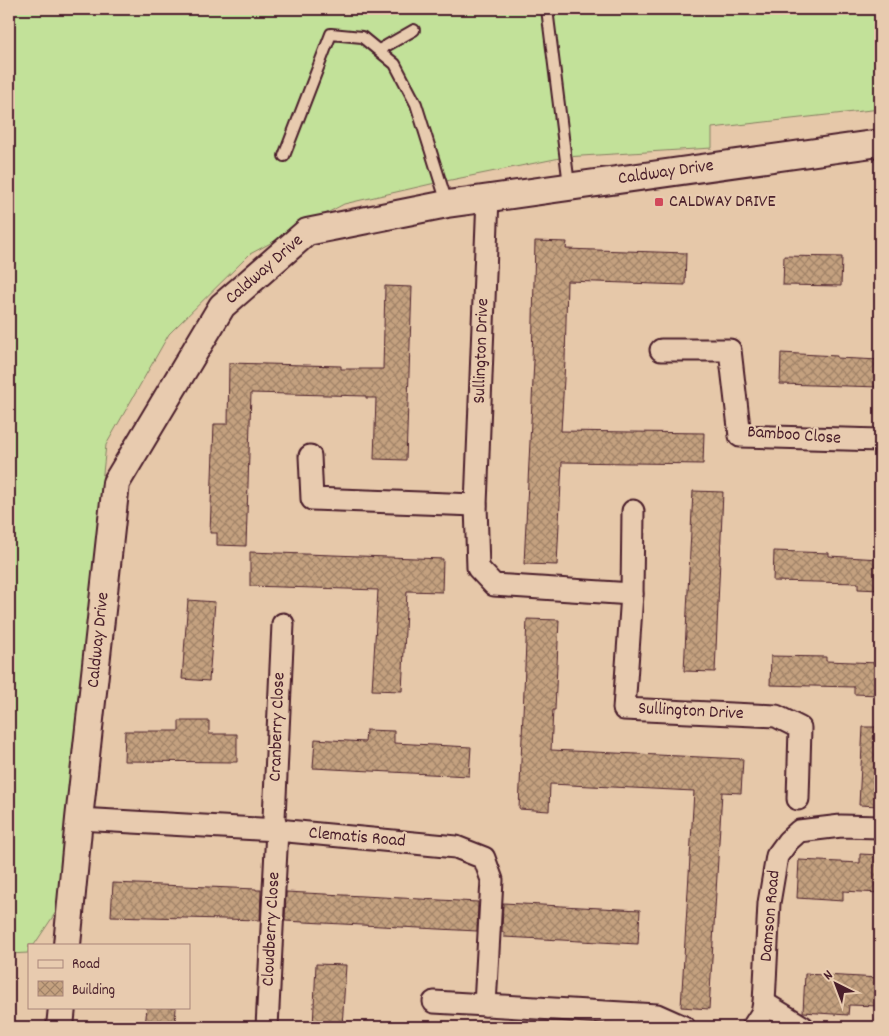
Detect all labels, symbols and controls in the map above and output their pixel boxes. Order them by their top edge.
street label: Caldway Drive [617,154,715,192]
place label: CALDWAY DRIVE [669,190,776,215]
marker: CALDWAY DRIVE [653,196,665,208]
street label: Caldway Drive [220,229,310,311]
street label: Sullington Drive [468,298,496,404]
street label: Bamboo Close [746,420,842,452]
street label: Caldway Drive [82,591,116,689]
street label: Cranberry Close [264,672,292,782]
street label: Sullington Drive [638,697,744,727]
street label: Clematis Road [307,821,407,855]
street label: Damson Road [755,869,787,963]
street label: Cloudberry Close [257,871,287,987]
legend [28,944,190,1008]
text: Road [72,954,100,976]
north arrow [812,958,862,1008]
text: N [819,966,838,986]
text: Building [72,980,115,1002]

